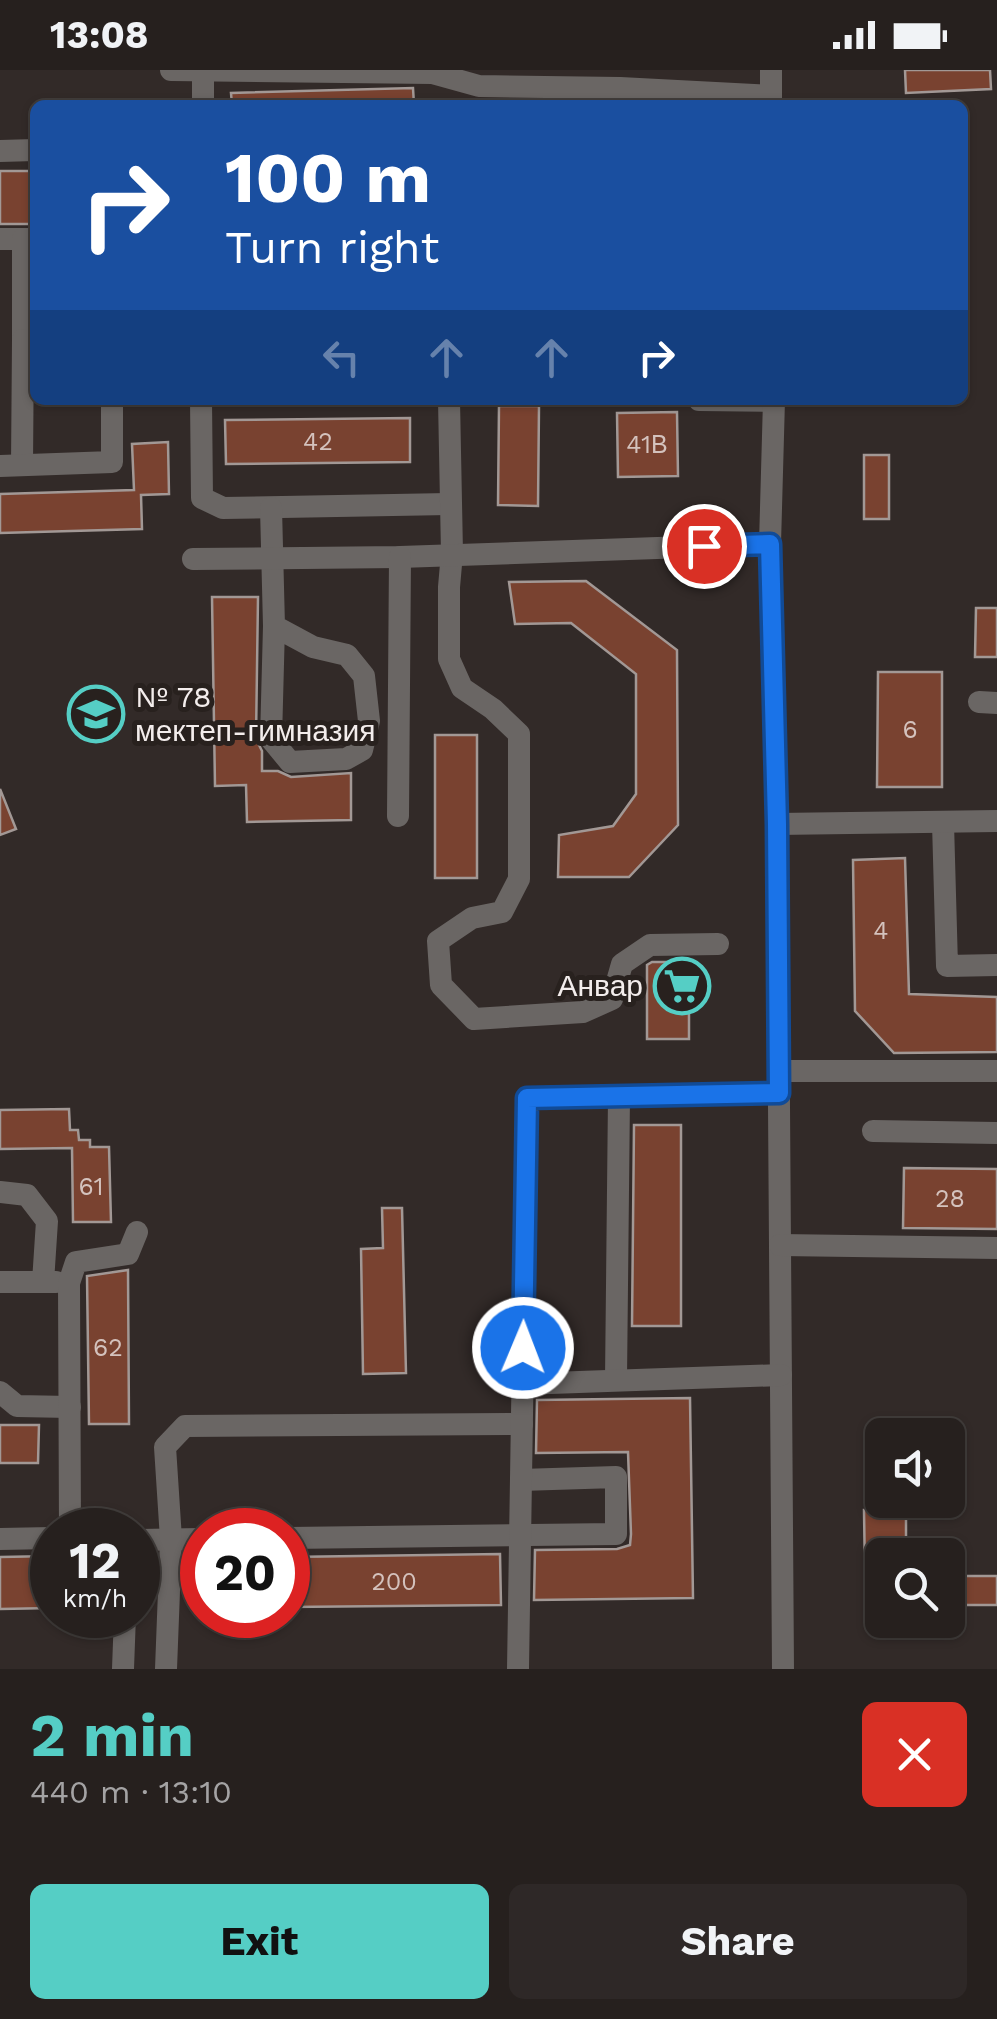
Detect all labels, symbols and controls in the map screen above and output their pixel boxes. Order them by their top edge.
text: 13:08 [50,13,149,57]
text: 100 m [225,137,431,219]
icon: right [60,140,190,270]
text: Turn right [225,221,439,274]
icon: left [314,330,369,385]
icon: ahead [419,330,474,385]
icon: ahead [524,330,579,385]
icon: right [629,330,684,385]
house number: 42 [303,427,333,456]
house number: 41В [626,430,668,459]
pin [662,504,747,589]
icon: arrive [677,519,732,574]
place label: № 78 мектеп-гимназия [135,679,375,748]
school or university icon: № 78 мектеп-гимназия [66,684,126,744]
house number: 6 [902,715,918,744]
house number: 4 [873,916,889,945]
supermarket icon: Анвар [652,956,712,1016]
place label: Анвар [557,968,643,1003]
house number: 61 [79,1172,103,1201]
house number: 28 [935,1184,965,1213]
position arrow [471,1296,575,1400]
house number: 62 [93,1333,123,1362]
map controls [865,1418,965,1638]
button: sound [865,1418,965,1518]
speed limit sign: 20 [180,1508,310,1638]
text: 12 [69,1531,121,1590]
button: search [865,1538,965,1638]
house number: 200 [371,1567,417,1596]
text: km/h [63,1584,127,1613]
text: 2 min [30,1700,194,1771]
button: close [862,1702,967,1807]
text: 440 m · 13:10 [30,1773,232,1811]
button: Exit [30,1884,489,1999]
button: Share [509,1884,967,1999]

